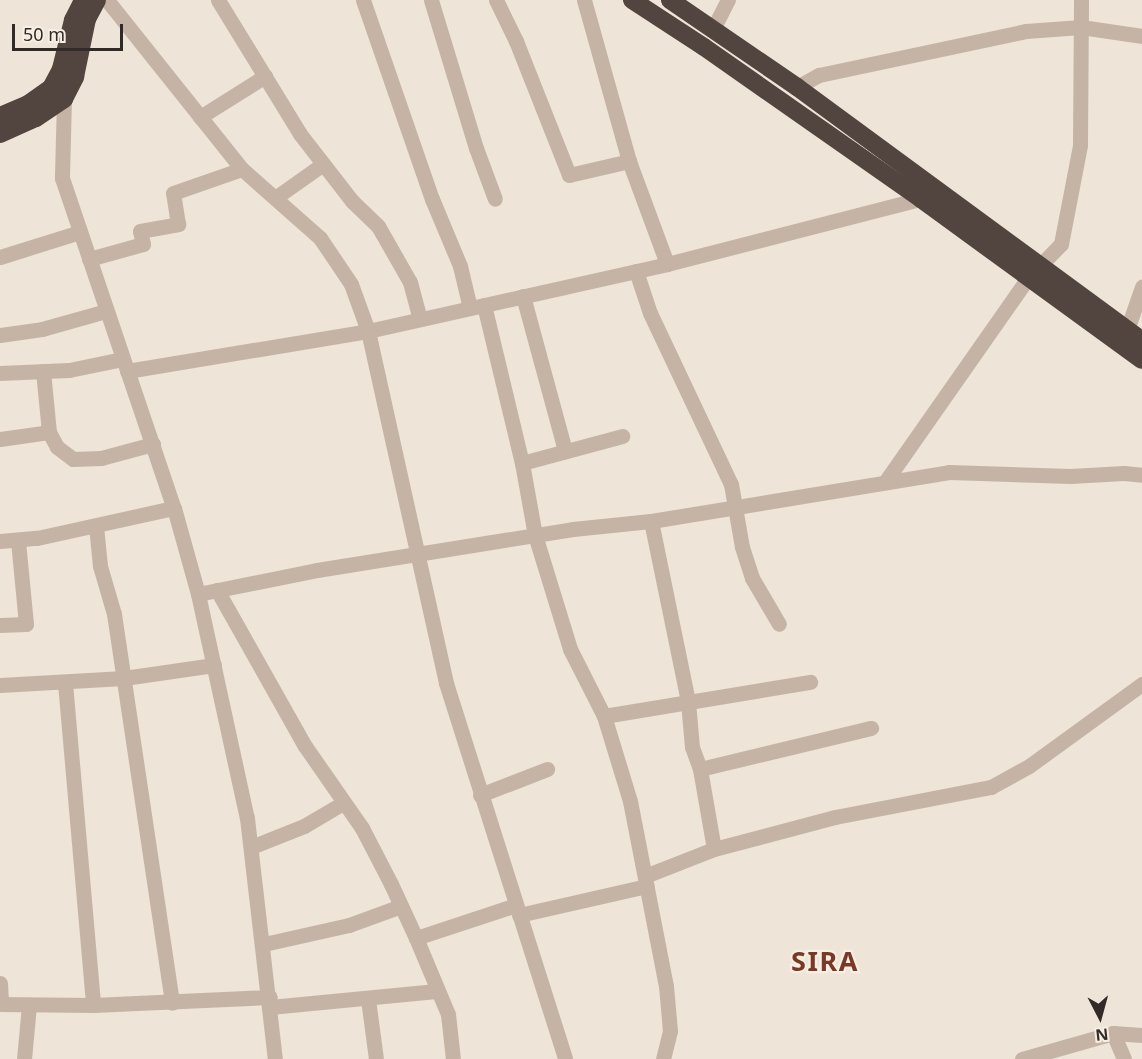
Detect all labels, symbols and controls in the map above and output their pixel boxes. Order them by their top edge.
scale bar [15,12,126,50]
text: 50 m [23,22,65,46]
district label: SIRA [791,945,859,977]
north arrow [1070,987,1130,1047]
text: N [1094,1023,1110,1047]

